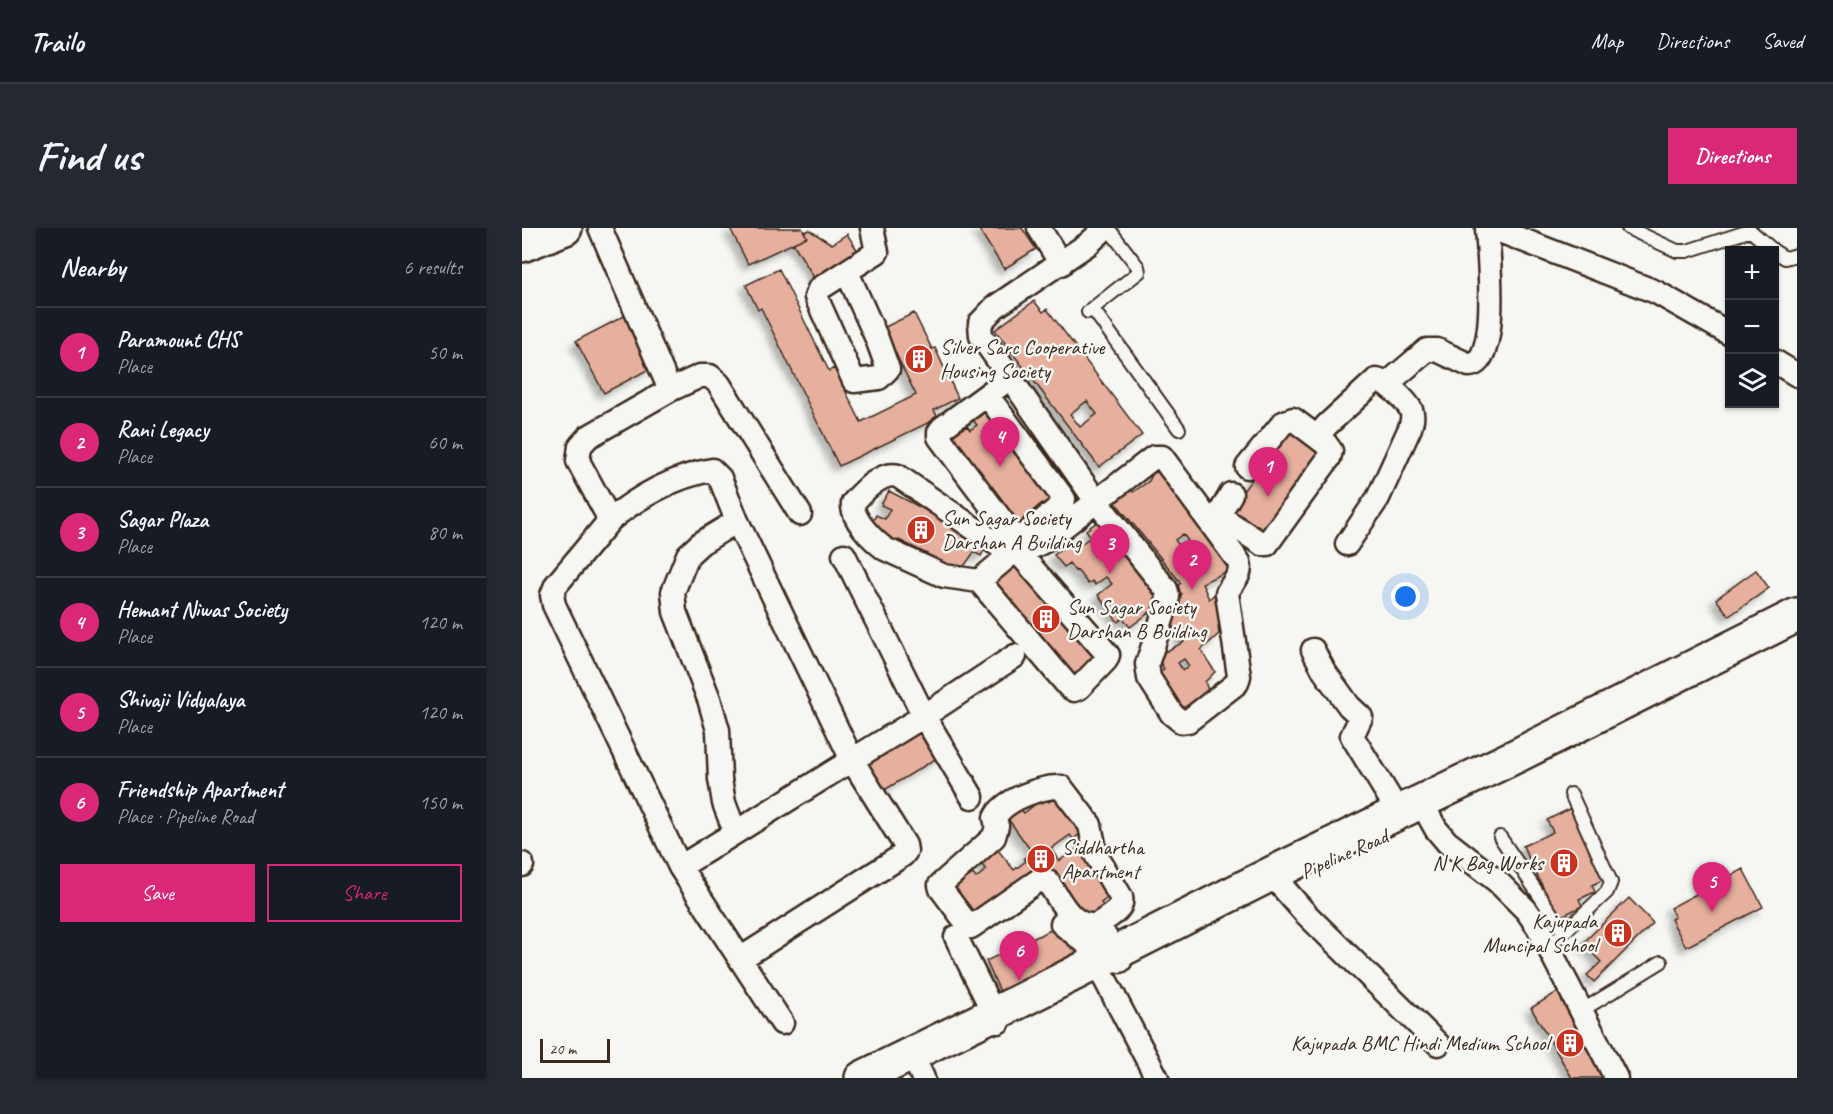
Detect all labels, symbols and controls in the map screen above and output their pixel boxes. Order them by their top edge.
text: Trailo [30,24,84,59]
text: Map [1591,28,1623,54]
text: Directions [1656,28,1729,54]
text: Saved [1762,28,1803,54]
button: Directions [1668,128,1797,184]
text: Find us [36,130,141,183]
map controls [1725,246,1779,408]
button: + [1725,246,1779,300]
text: Nearby [60,251,125,284]
text: 6 results [403,255,462,280]
button: − [1725,300,1779,354]
text: Paramount CHS [117,326,239,354]
place label: Silver Sarc Cooperative Housing Society [940,334,1106,384]
text: 1 [75,340,84,365]
text: 50 m [428,340,462,365]
building icon: Silver Sarc Cooperative Housing Society [903,343,935,375]
text: Place [117,354,152,379]
button: layers [1725,354,1779,408]
text: Rani Legacy [117,416,209,444]
pin: 4 [980,418,1020,467]
text: 2 [75,430,84,455]
text: 60 m [428,430,462,455]
text: Place [117,444,152,469]
pin: 1 [1248,448,1288,497]
place label: Sun Sagar Society Darshan A Building [942,505,1083,555]
text: Sagar Plaza [117,506,208,534]
building icon: Sun Sagar Society Darshan A Building [905,514,937,546]
text: 3 [75,520,84,545]
text: 80 m [428,520,462,545]
pin: 3 [1090,524,1130,574]
text: Place [117,534,152,559]
pin: 2 [1172,540,1212,590]
your location [1391,582,1420,611]
place label: Sun Sagar Society Darshan B Building [1067,594,1208,644]
text: Hemant Niwas Society [117,596,287,624]
building icon: Sun Sagar Society Darshan B Building [1030,603,1062,635]
text: 4 [75,610,84,635]
text: 120 m [419,610,462,635]
text: Place [117,624,152,649]
text: Shivaji Vidyalaya [117,686,244,714]
text: 5 [75,700,84,725]
text: 120 m [419,700,462,725]
text: Place [117,714,152,739]
text: Friendship Apartment [117,776,283,804]
text: 6 [75,790,84,815]
text: 150 m [419,790,462,815]
text: Place · Pipeline Road [117,804,254,829]
street label: Pipeline Road [1296,822,1395,885]
place label: Siddhartha Apartment [1062,834,1146,884]
building icon: Siddhartha Apartment [1025,843,1057,875]
building icon: N K Bag Works [1548,847,1580,879]
place label: N K Bag Works [1432,850,1545,876]
pin: 5 [1692,862,1732,912]
button: Save [60,864,255,922]
button: Share [267,864,462,922]
place label: Kajupada Muncipal School [1483,908,1600,958]
building icon: Kajupada Muncipal School [1602,917,1634,949]
pin: 6 [1000,932,1038,981]
building icon: Kajupada BMC Hindi Medium School [1554,1027,1586,1059]
place label: Kajupada BMC Hindi Medium School [1291,1030,1552,1056]
scale bar [540,1036,610,1064]
text: 20 m [549,1039,576,1059]

